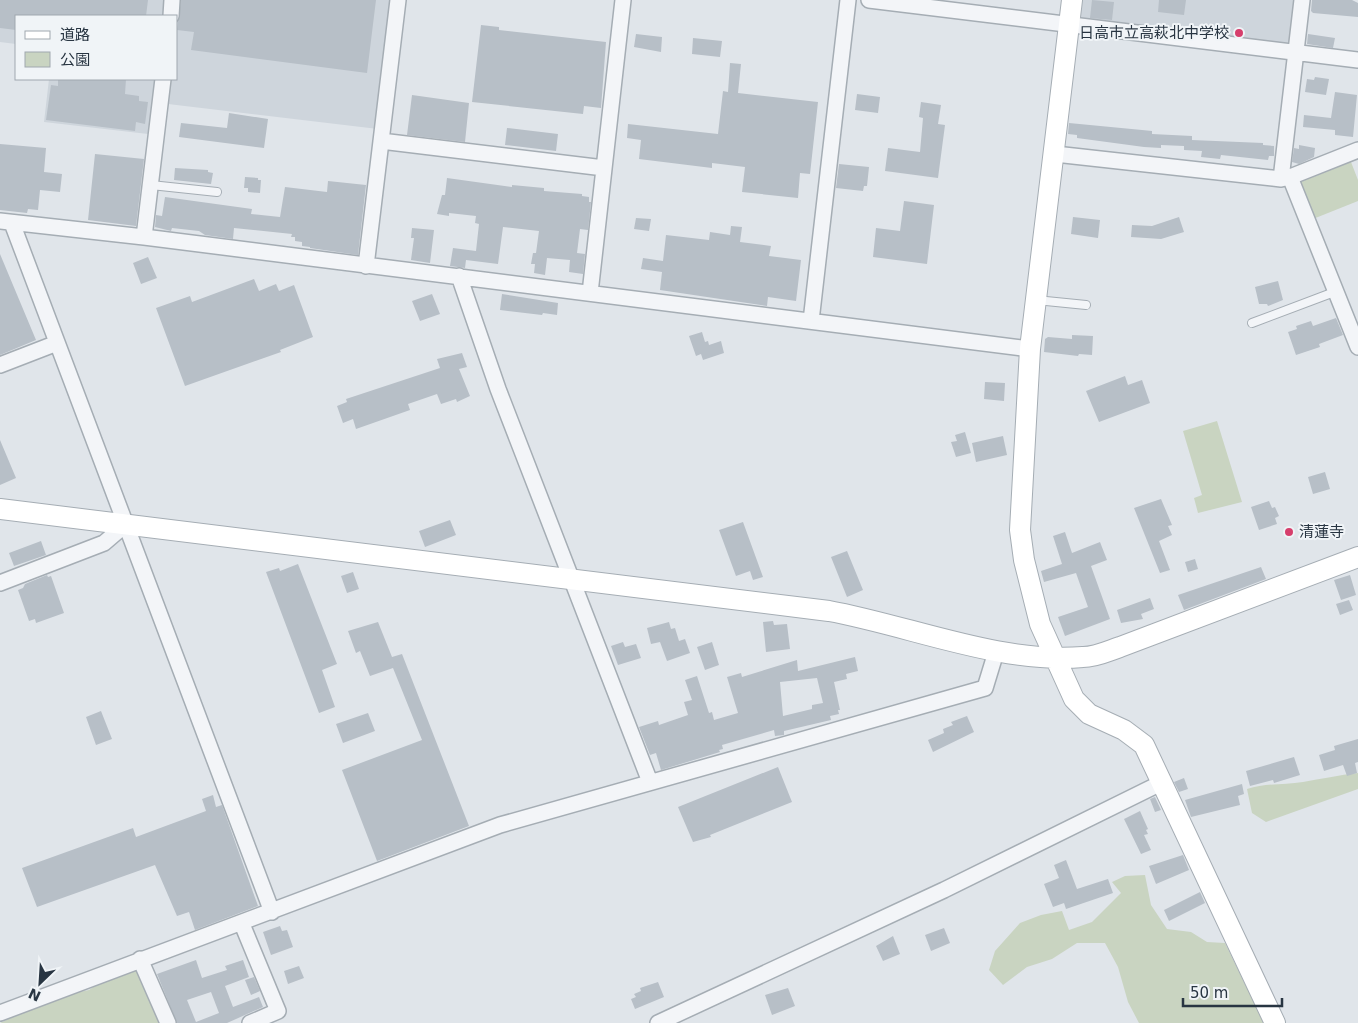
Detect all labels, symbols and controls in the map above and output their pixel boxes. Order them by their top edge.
legend [15,15,178,80]
place label: 日高市立高萩北中学校 [1079,24,1229,42]
text: 道路 [60,26,90,44]
marker: 日高市立高萩北中学校 [1233,27,1245,39]
text: 公園 [60,51,90,69]
place label: 清蓮寺 [1299,523,1344,541]
marker: 清蓮寺 [1283,526,1295,538]
north arrow [15,958,65,1008]
scale bar [1183,976,1282,1008]
text: 50 m [1190,984,1228,1002]
text: N [26,985,43,1005]

